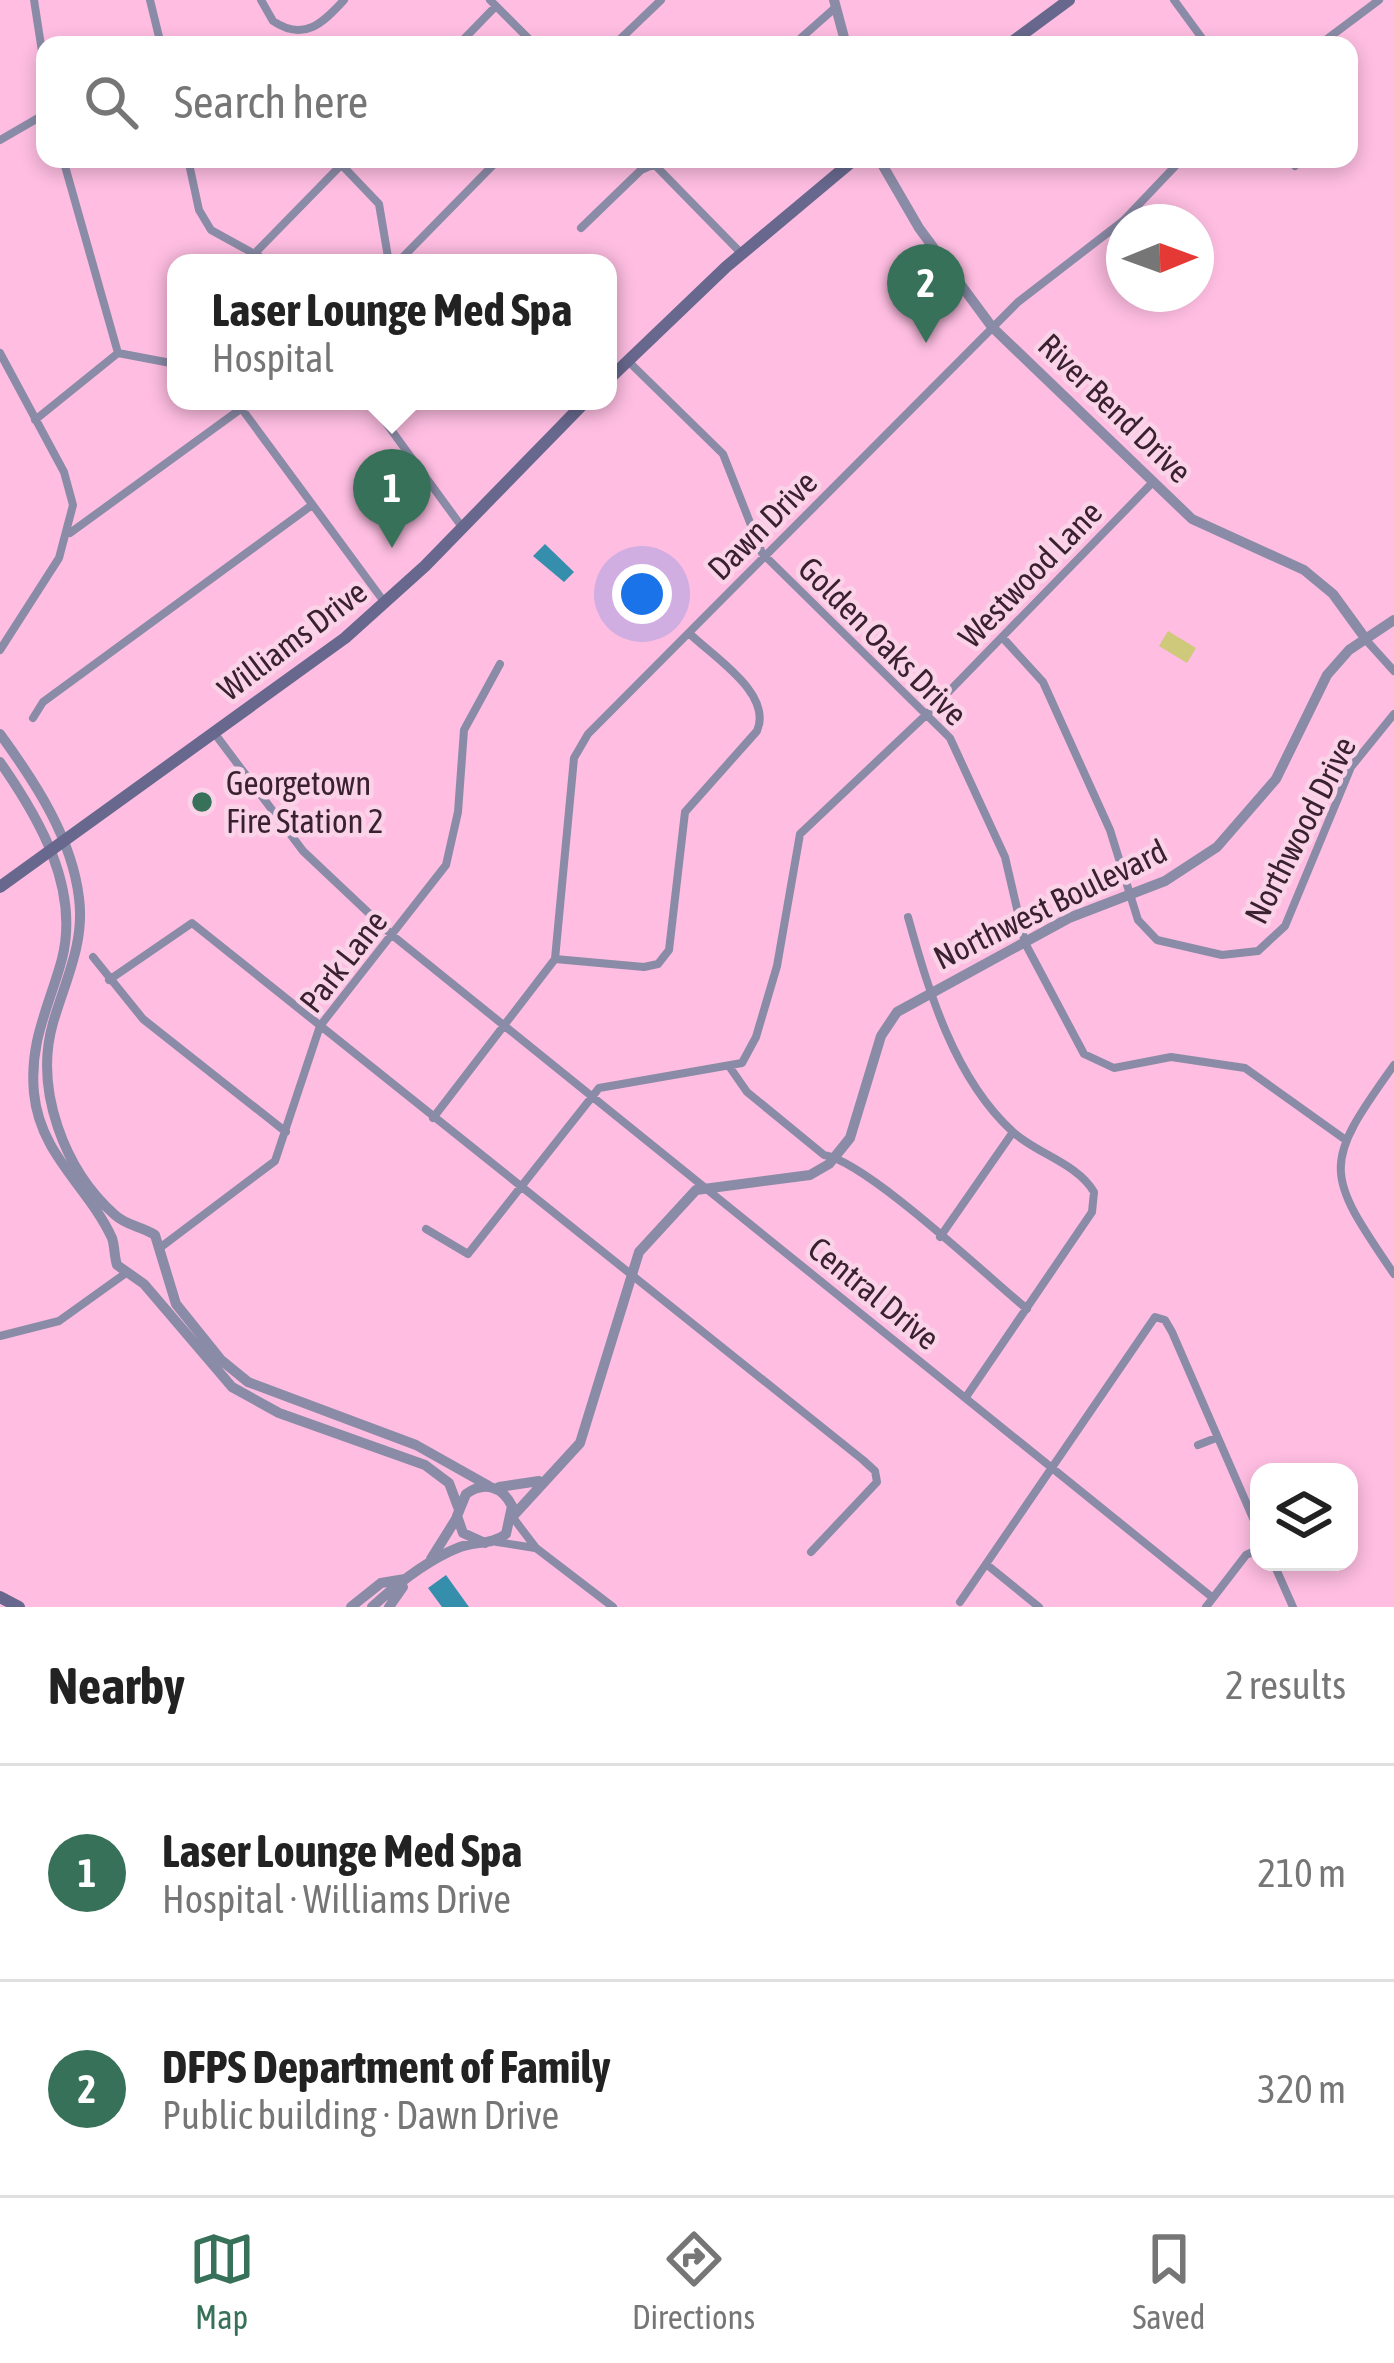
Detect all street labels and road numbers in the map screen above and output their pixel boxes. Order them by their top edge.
street label: River Bend Drive [1031,326,1199,490]
street label: Dawn Drive [700,463,824,587]
street label: Westwood Lane [951,493,1109,655]
street label: Golden Oaks Drive [791,549,975,733]
street label: Williams Drive [210,572,374,708]
street label: Northwood Drive [1237,730,1363,930]
street label: Northwest Boulevard [927,831,1173,977]
street label: Park Lane [291,903,395,1019]
street label: Central Drive [801,1229,947,1357]

